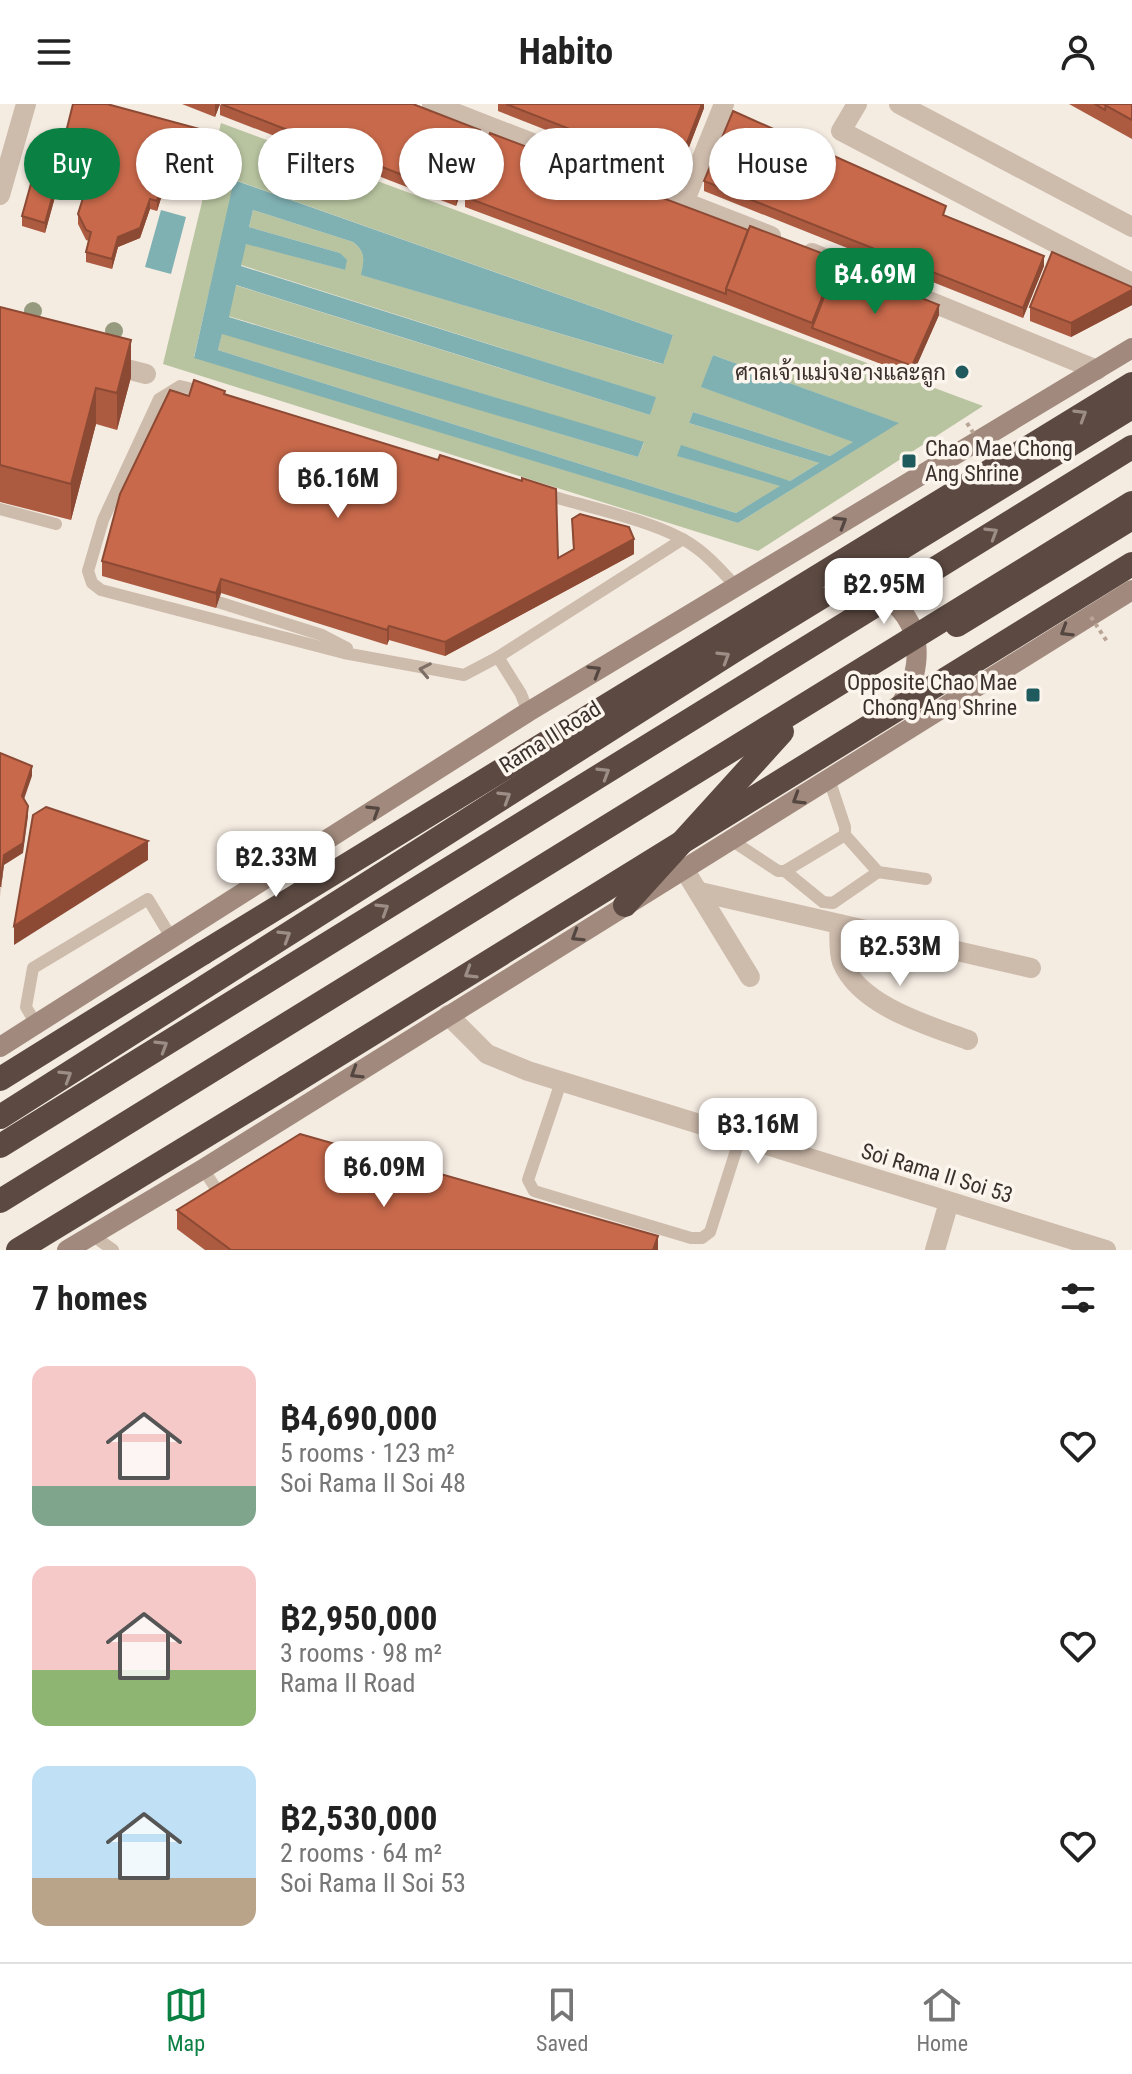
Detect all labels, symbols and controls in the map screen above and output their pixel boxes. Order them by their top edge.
icon: menu [32,30,76,74]
icon: person [1056,30,1100,74]
text: Habito [519,31,613,73]
chip: Buy [24,128,120,200]
chip: Rent [136,128,242,200]
chip: Filters [258,128,383,200]
chip: New [399,128,504,200]
chip: Apartment [520,128,693,200]
chip: House [709,128,836,200]
pin: ฿4.69M [810,248,940,316]
text: ฿4.69M [834,259,916,289]
place label: ศาลเจ้าแม่จงอางและลูก [735,358,946,388]
marker: ศาลเจ้าแม่จงอางและลูก [953,363,971,381]
one-way arrow [1072,409,1087,424]
place label: Chao Mae Chong Ang Shrine [925,436,1073,486]
pin: ฿6.16M [273,452,403,520]
marker: Chao Mae Chong Ang Shrine [900,452,918,470]
text: ฿6.16M [297,463,379,493]
one-way arrow [832,516,847,532]
one-way arrow [983,528,998,543]
pin: ฿2.95M [819,558,949,626]
text: ฿2.95M [843,569,925,599]
one-way arrow [1060,622,1075,637]
one-way arrow [715,652,730,667]
one-way arrow [418,662,432,679]
one-way arrow [586,665,601,681]
place label: Opposite Chao Mae Chong Ang Shrine [847,670,1017,720]
marker: Opposite Chao Mae Chong Ang Shrine [1024,686,1042,704]
street label: Rama II Road [495,696,605,778]
one-way arrow [595,767,610,782]
one-way arrow [792,789,807,804]
one-way arrow [496,791,511,806]
one-way arrow [365,806,380,821]
pin: ฿2.33M [211,831,341,899]
text: ฿2.33M [235,842,317,872]
one-way arrow [374,904,389,919]
pin: ฿2.53M [835,920,965,988]
one-way arrow [571,926,586,941]
one-way arrow [276,931,291,946]
text: ฿2.53M [859,931,941,961]
one-way arrow [464,963,479,979]
one-way arrow [153,1040,168,1055]
one-way arrow [350,1063,365,1079]
one-way arrow [57,1070,72,1085]
pin: ฿3.16M [693,1098,823,1166]
text: ฿3.16M [717,1109,799,1139]
street label: Soi Rama II Soi 53 [858,1138,1016,1208]
pin: ฿6.09M [319,1141,449,1209]
text: ฿6.09M [343,1152,425,1182]
icon: filters [1056,1276,1100,1320]
text: 7 homes [32,1278,148,1318]
icon: home [96,1398,192,1494]
text: ฿4,690,000 [280,1398,437,1438]
icon: heart [1056,1424,1100,1468]
text: 5 rooms · 123 m² [280,1438,455,1468]
text: Soi Rama II Soi 48 [280,1468,466,1498]
icon: home [96,1598,192,1694]
text: ฿2,950,000 [280,1598,437,1638]
icon: heart [1056,1624,1100,1668]
text: 3 rooms · 98 m² [280,1638,442,1668]
text: Rama II Road [280,1668,415,1698]
icon: home [96,1798,192,1894]
text: ฿2,530,000 [280,1798,437,1838]
icon: heart [1056,1824,1100,1868]
text: 2 rooms · 64 m² [280,1838,442,1868]
text: Soi Rama II Soi 53 [280,1868,466,1898]
tab: Map [164,1983,208,2056]
tab: Saved [536,1983,588,2056]
tab: Home [916,1983,968,2056]

